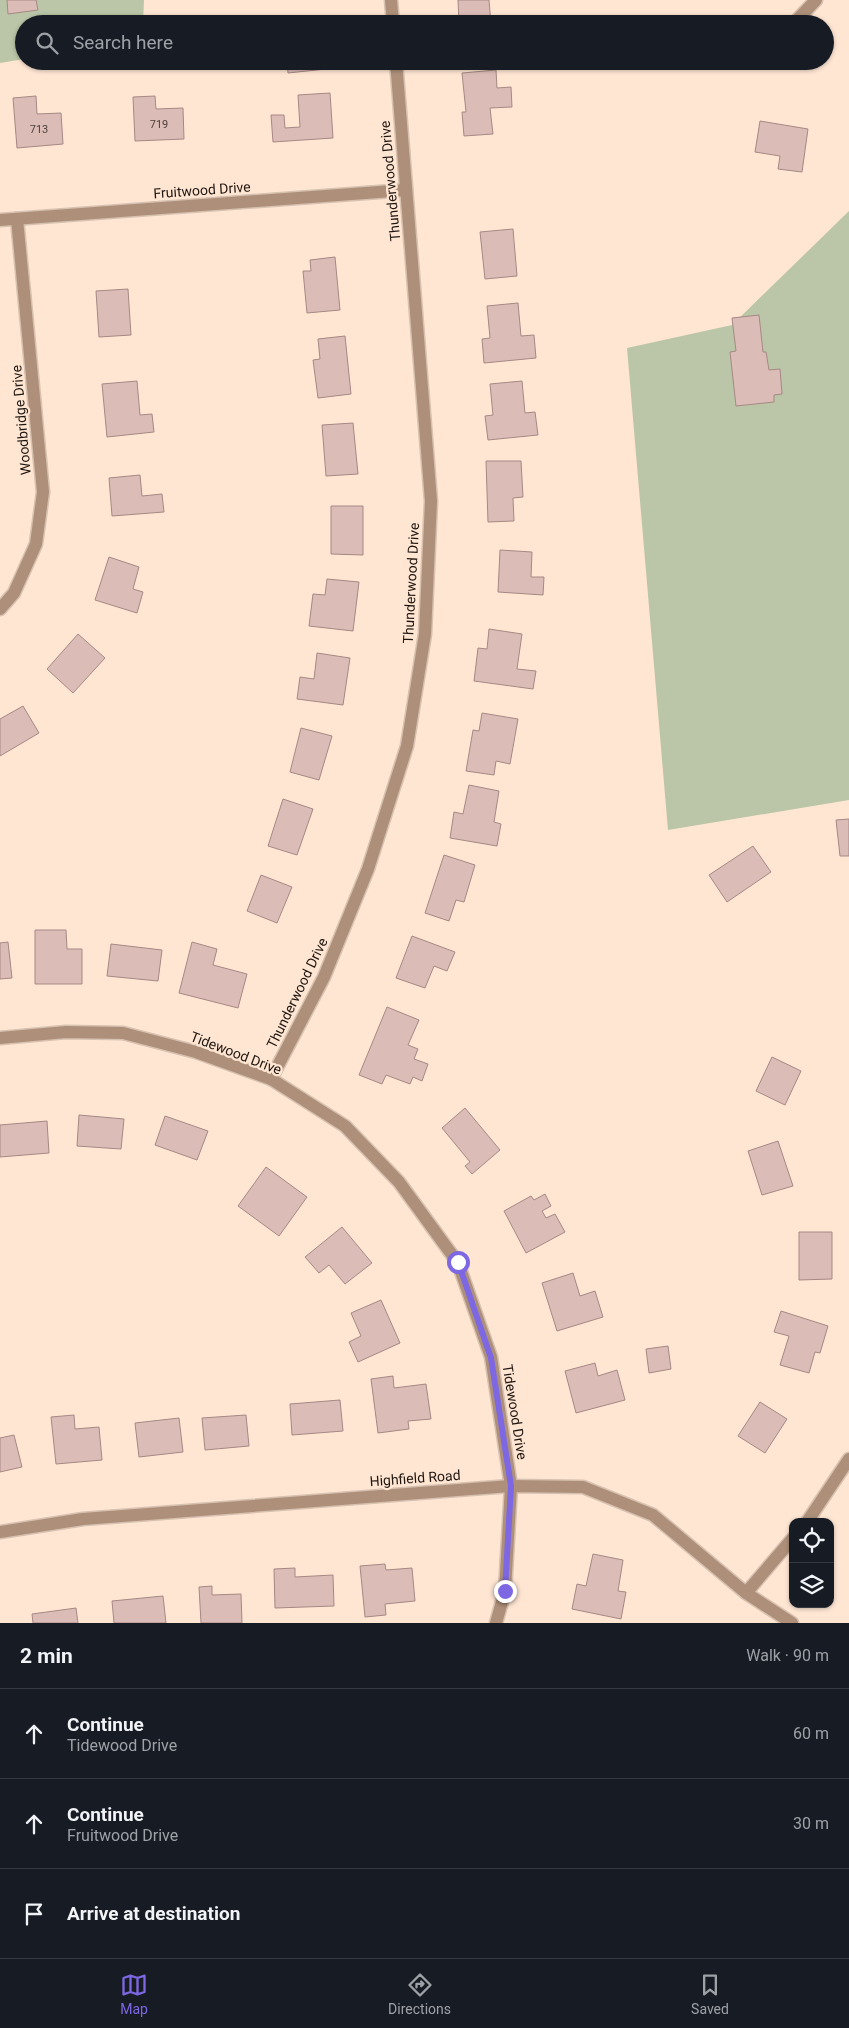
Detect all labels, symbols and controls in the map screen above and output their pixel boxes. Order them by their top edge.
search box [15,15,834,70]
icon: search [33,29,61,57]
text: Search here [73,31,173,54]
house number: 719 [150,118,168,131]
street label: Thunderwood Drive [377,120,403,242]
house number: 713 [30,123,48,136]
street label: Fruitwood Drive [153,179,251,201]
street label: Woodbridge Drive [8,364,34,476]
street label: Thunderwood Drive [400,522,422,644]
street label: Thunderwood Drive [263,935,331,1051]
street label: Tidewood Drive [188,1028,284,1078]
route start [447,1251,470,1274]
street label: Tidewood Drive [500,1363,530,1461]
street label: Highfield Road [369,1467,461,1489]
map controls [789,1518,834,1608]
button: locate [789,1518,834,1563]
button: layers [789,1563,834,1608]
route end [494,1580,517,1603]
text: 2 min [20,1644,73,1668]
text: Walk · 90 m [746,1646,829,1665]
text: Continue [67,1713,144,1736]
icon: ahead [20,1720,48,1748]
text: 60 m [793,1724,829,1743]
text: Tidewood Drive [67,1736,177,1755]
text: Continue [67,1803,144,1826]
icon: ahead [20,1810,48,1838]
text: 30 m [793,1814,829,1833]
text: Fruitwood Drive [67,1826,178,1845]
icon: arrive [20,1900,48,1928]
text: Arrive at destination [67,1902,240,1925]
tab: Map [120,1971,148,2017]
tab: Directions [388,1971,451,2017]
tab: Saved [691,1971,729,2017]

